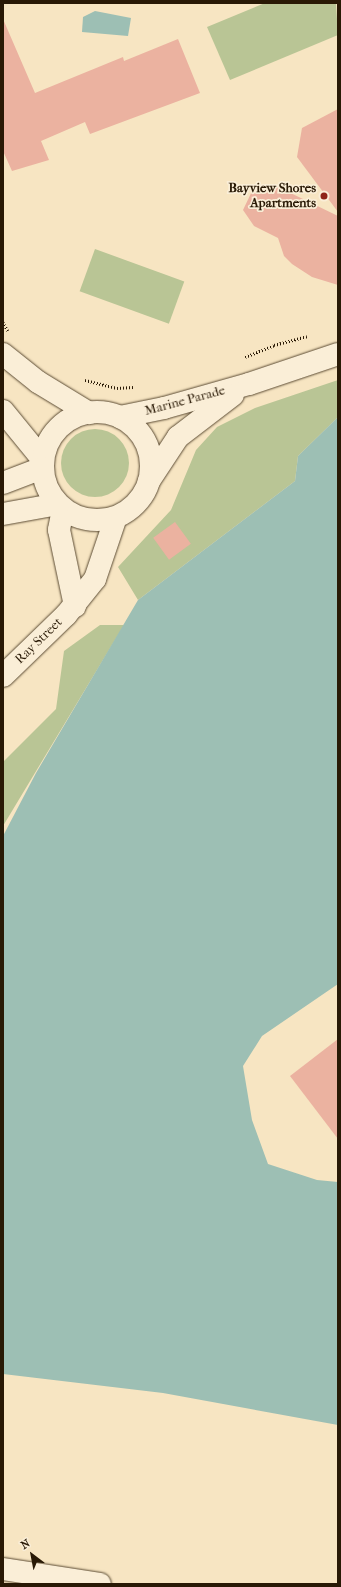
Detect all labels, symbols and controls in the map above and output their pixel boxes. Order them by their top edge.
place label: Bayview Shores Apartments [229,181,316,212]
marker: Bayview Shores Apartments [319,191,329,201]
street label: Marine Parade [143,383,227,419]
street label: Ray Street [12,615,66,667]
north arrow [12,1535,52,1575]
text: N [18,1537,32,1552]

